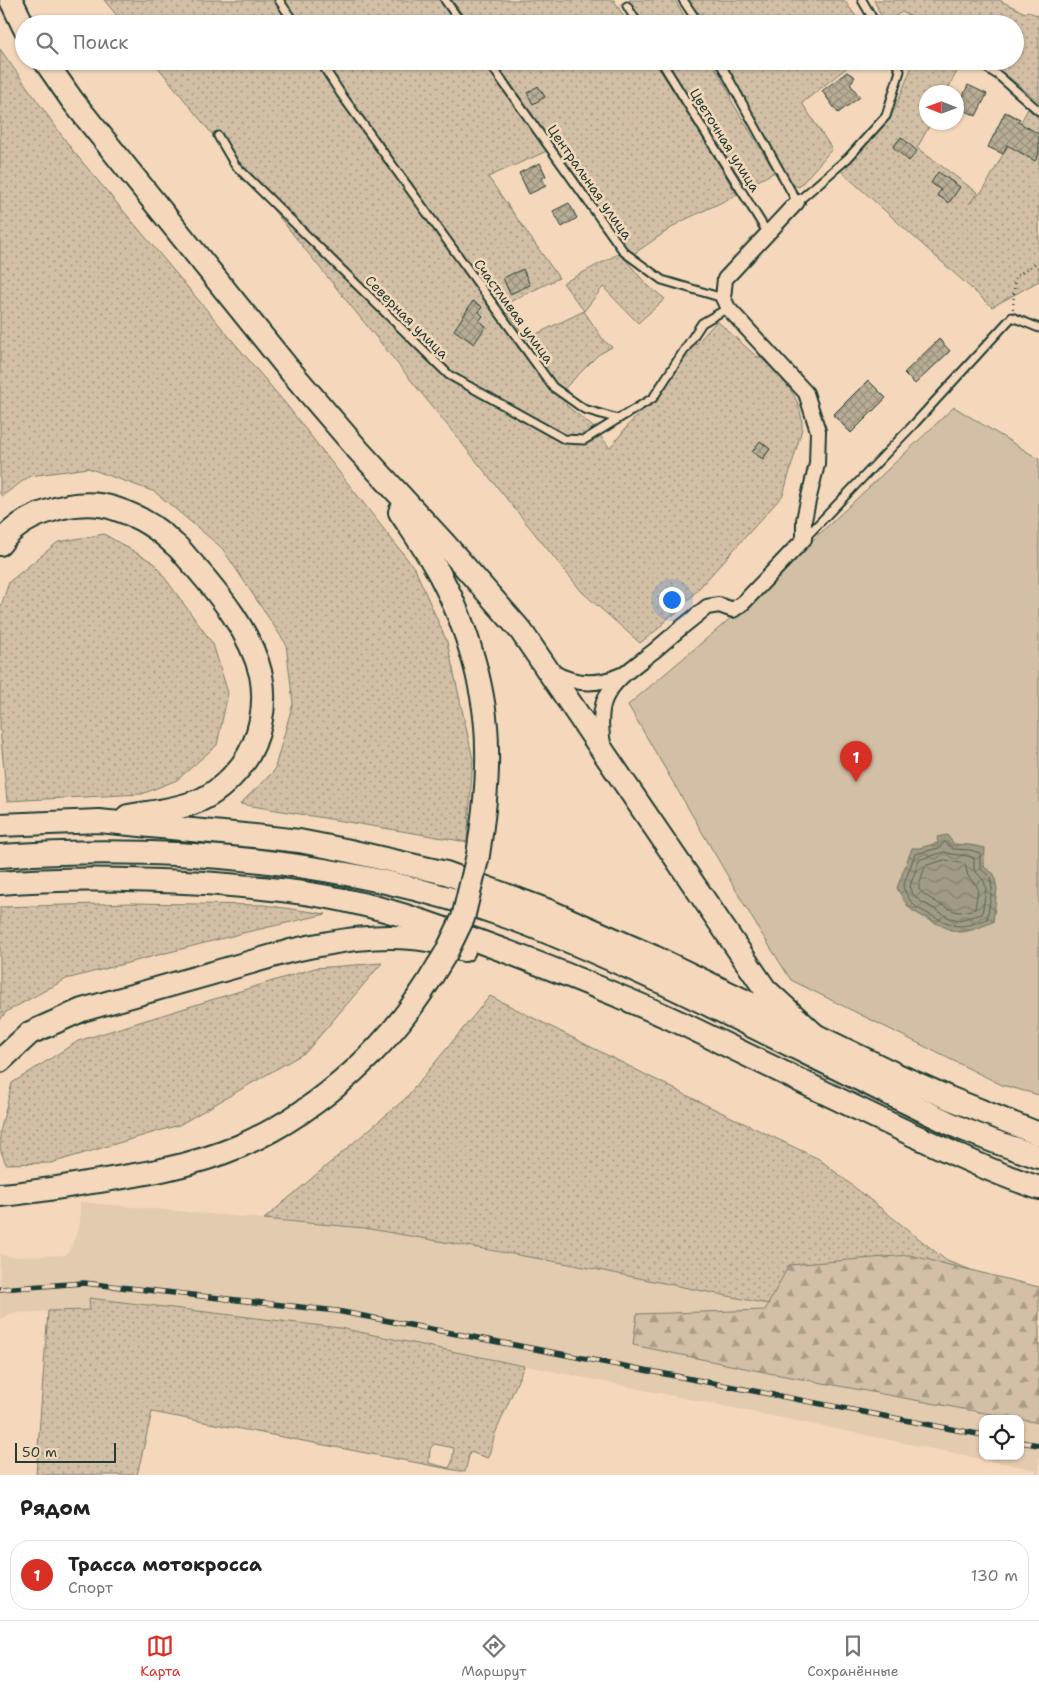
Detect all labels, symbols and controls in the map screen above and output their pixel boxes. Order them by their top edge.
search box [15,15,1024,70]
icon: search [33,29,61,57]
text: Поиск [73,30,128,55]
street label: Цветочная улица [686,85,764,196]
north arrow [919,85,964,130]
street label: Центральная улица [544,121,637,243]
street label: Счастливая улица [470,255,558,367]
street label: Северная улица [361,271,453,363]
your location [659,587,685,613]
pin: 1 [840,741,872,782]
map controls [979,1415,1024,1460]
button: locate [979,1415,1024,1460]
scale bar [15,1440,116,1463]
text: 50 m [22,1443,57,1461]
text: Рядом [20,1494,90,1522]
text: Трасса мотокросса [68,1552,262,1577]
text: 1 [33,1565,41,1586]
text: 130 m [971,1565,1018,1586]
text: Спорт [68,1577,113,1598]
tab: Карта [140,1632,180,1680]
tab: Маршрут [461,1632,526,1680]
tab: Сохранённые [807,1632,899,1680]

